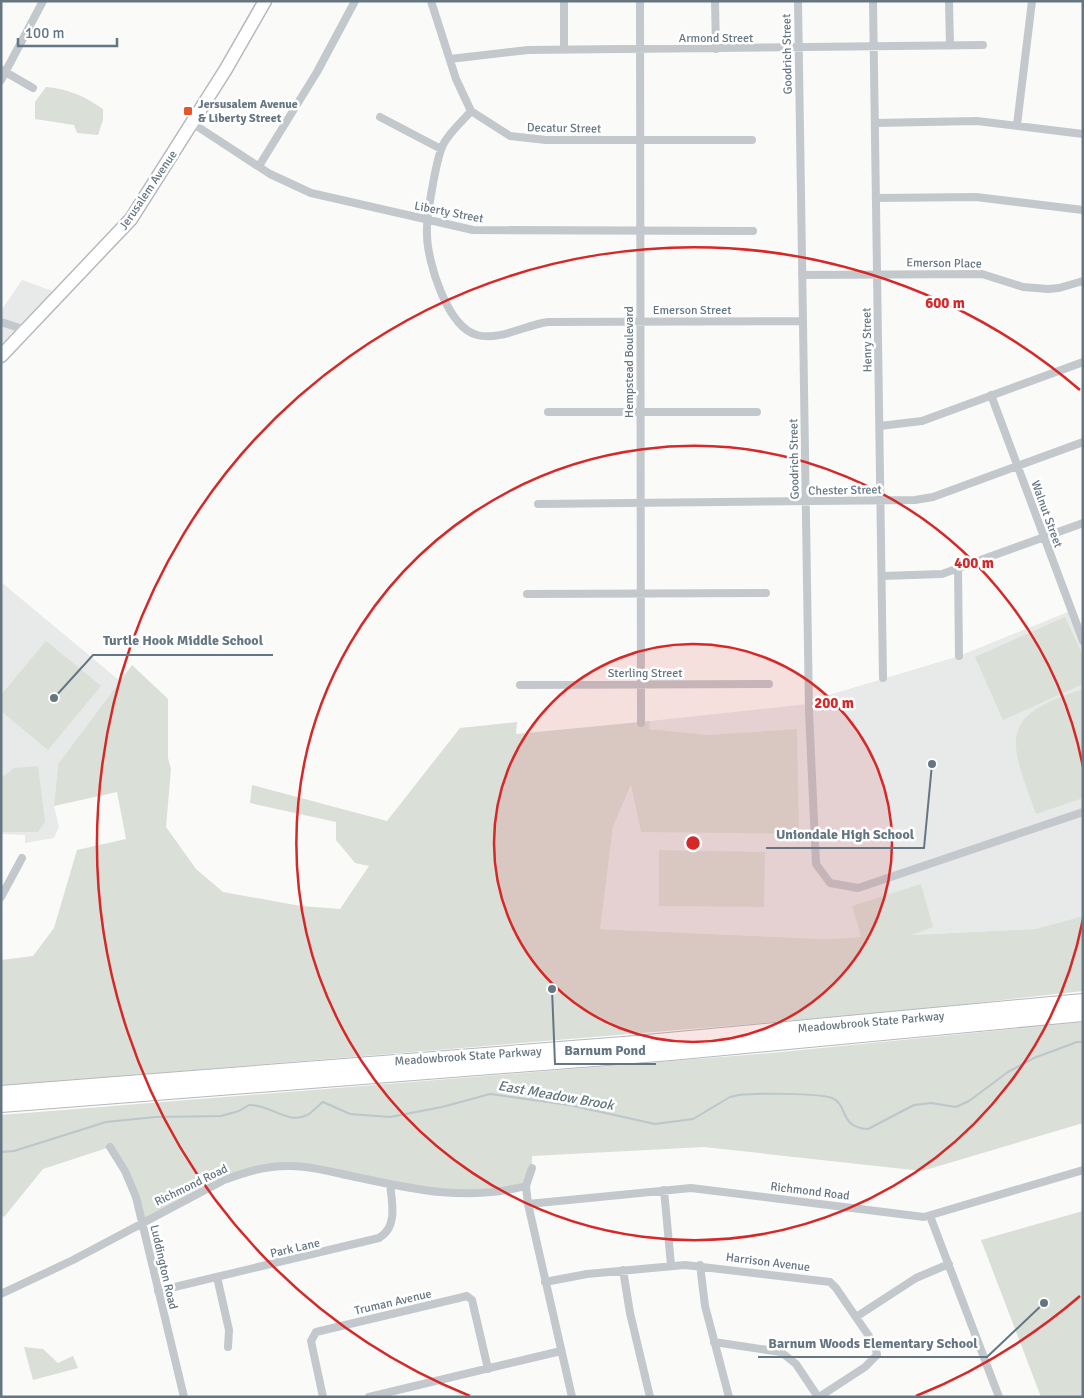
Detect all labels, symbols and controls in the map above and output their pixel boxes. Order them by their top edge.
street label: Goodrich Street [779,14,796,94]
scale bar [18,15,116,47]
text: 100 m [25,24,65,42]
street label: Armond Street [679,31,753,46]
place label: Jersusalem Avenue & Liberty Street [198,97,298,126]
marker: Jersusalem Avenue & Liberty Street [182,105,194,117]
street label: Decatur Street [527,120,601,137]
street label: Jerusalem Avenue [116,148,181,233]
street label: Liberty Street [413,198,485,227]
street label: Emerson Place [906,255,982,272]
text: 600 m [925,294,965,312]
street label: Emerson Street [653,303,731,318]
street label: Hempstead Boulevard [622,306,637,418]
street label: Henry Street [859,307,876,373]
street label: Goodrich Street [786,419,803,499]
street label: Walnut Street [1027,478,1066,550]
street label: Chester Street [808,482,882,499]
text: 400 m [954,554,994,572]
callout: Turtle Hook Middle School [93,626,273,655]
text: Turtle Hook Middle School [103,632,264,649]
street label: Sterling Street [608,666,682,681]
text: 200 m [814,694,854,712]
callout: Uniondale High School [766,819,924,848]
text: Uniondale High School [776,826,915,843]
centre of rings [684,834,702,852]
street label: Meadowbrook State Parkway [797,1009,945,1036]
callout: Barnum Pond [555,1035,656,1064]
text: Barnum Pond [564,1042,646,1059]
street label: Meadowbrook State Parkway [394,1044,542,1069]
water label: East Meadow Brook [497,1077,617,1114]
street label: Richmond Road [152,1161,230,1210]
street label: Richmond Road [769,1179,850,1204]
street label: Luddington Road [146,1223,181,1311]
street label: Park Lane [269,1236,321,1261]
street label: Harrison Avenue [725,1250,811,1275]
street label: Truman Avenue [353,1286,433,1319]
callout: Barnum Woods Elementary School [758,1328,987,1357]
text: Barnum Woods Elementary School [768,1335,978,1352]

